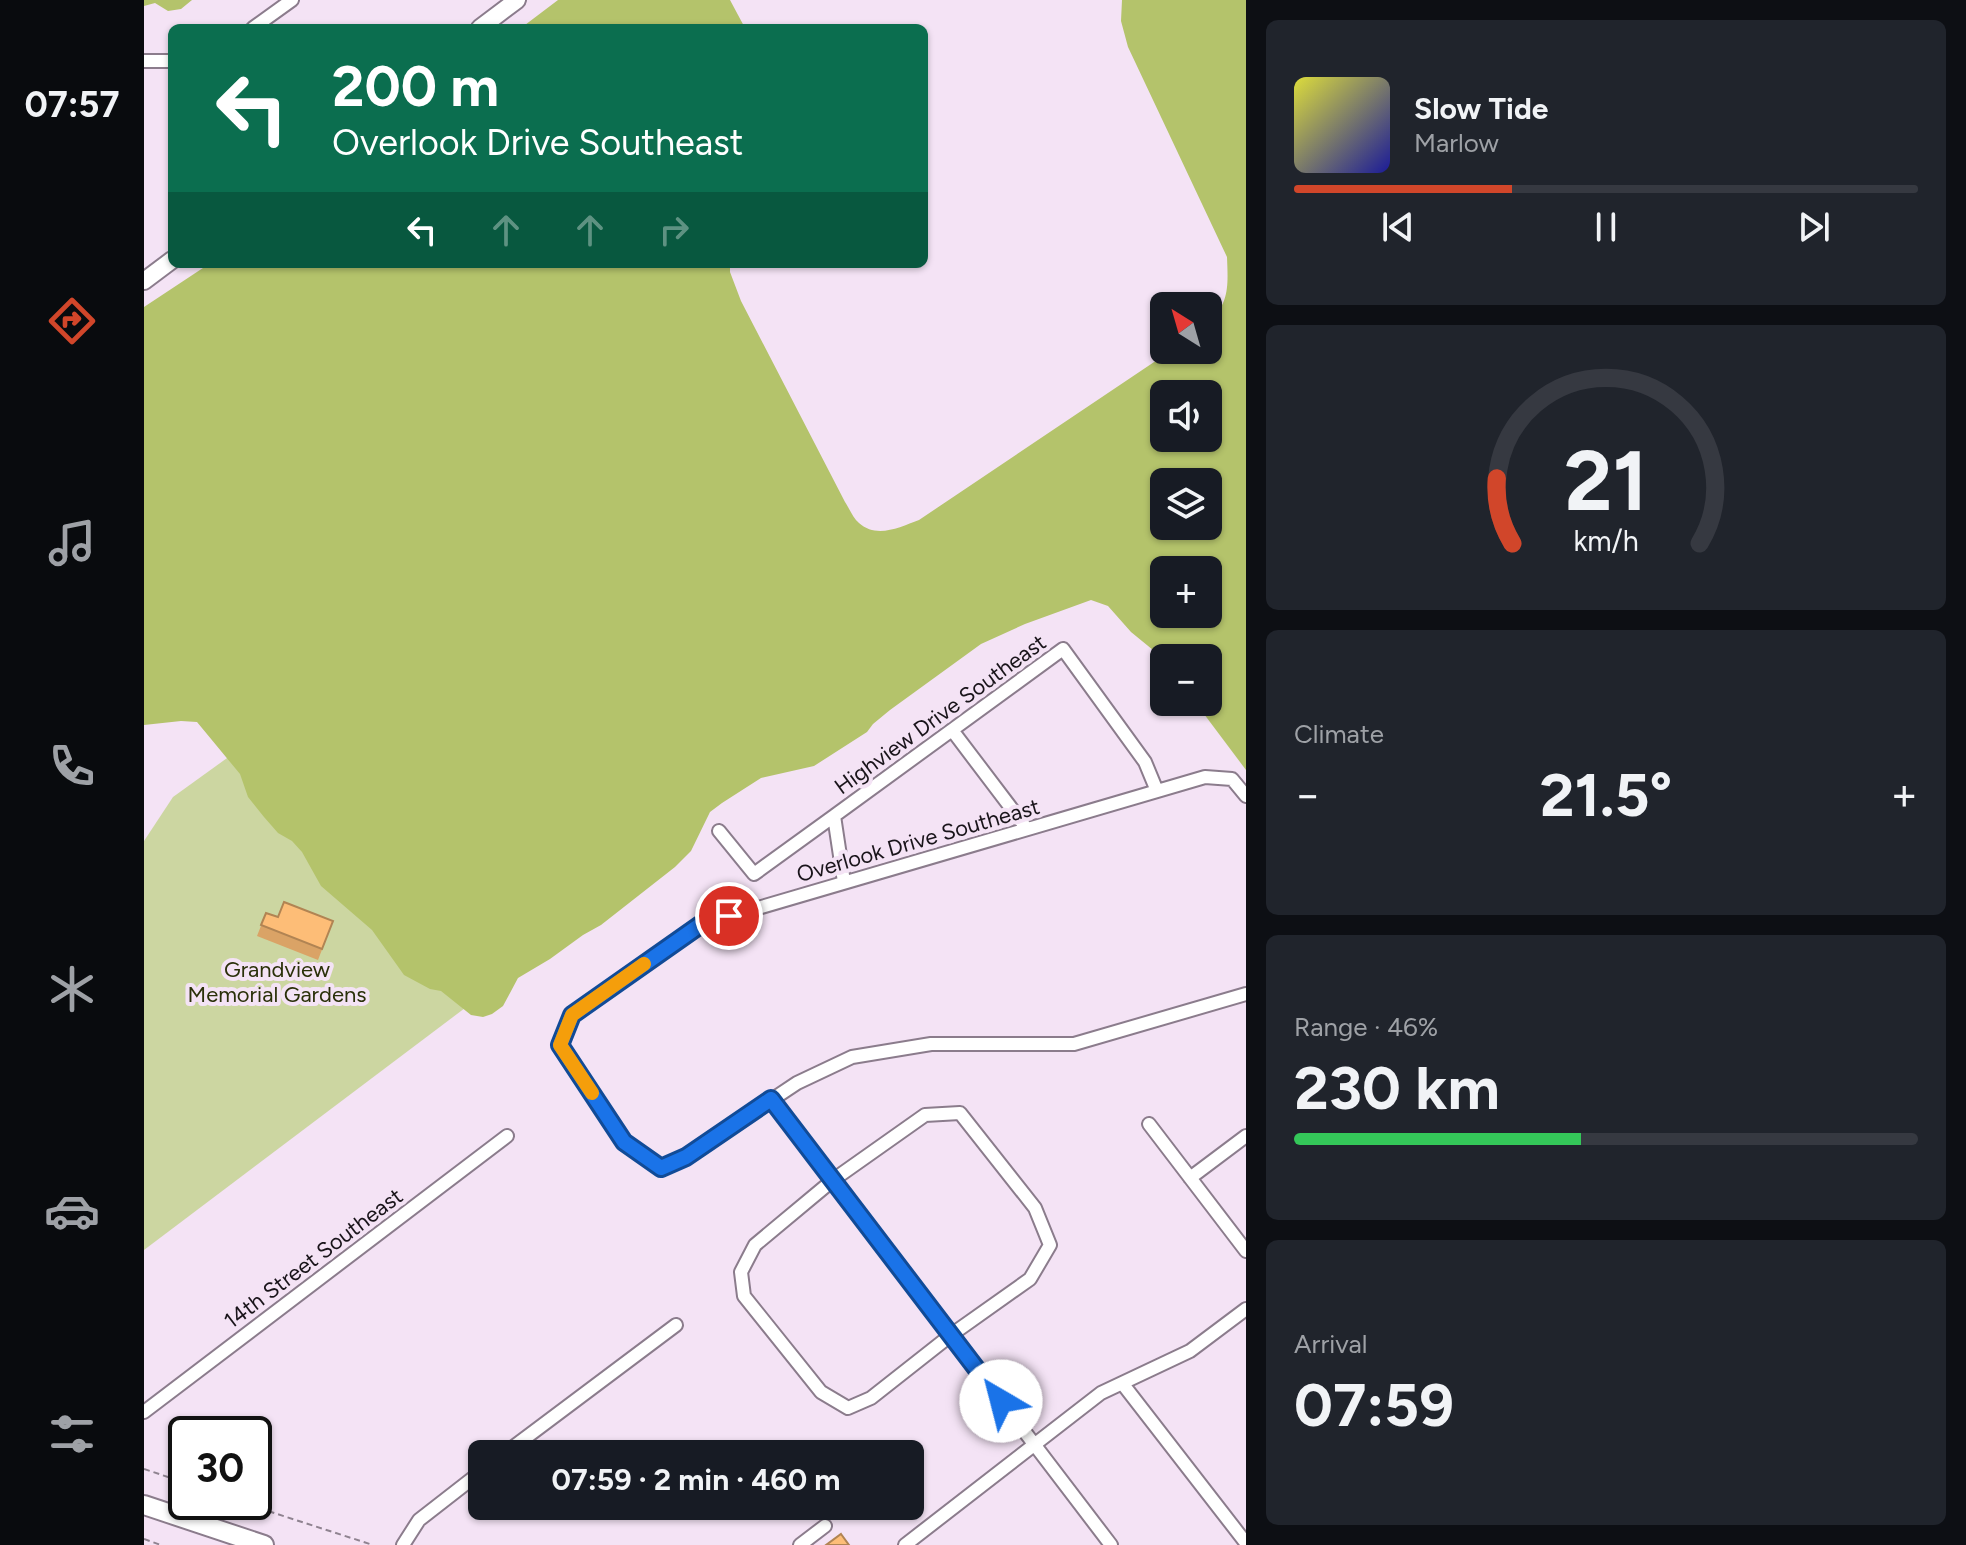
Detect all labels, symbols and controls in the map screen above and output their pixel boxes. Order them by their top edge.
text: 200 m [332,53,499,120]
icon: left [200,56,304,160]
text: 07:57 [24,83,120,126]
text: Slow Tide [1414,90,1548,127]
text: Overlook Drive Southeast [332,121,743,164]
text: Marlow [1414,127,1499,159]
icon: previous [1376,205,1420,249]
icon: pause [1584,205,1628,249]
icon: next [1792,205,1836,249]
icon: left [400,208,444,252]
icon: ahead [484,208,528,252]
icon: ahead [568,208,612,252]
icon: right [652,208,696,252]
north arrow [1150,292,1222,364]
map controls [1150,292,1222,716]
icon: directions [44,293,100,349]
button: sound [1150,380,1222,452]
text: 21 [1564,430,1648,530]
button: layers [1150,468,1222,540]
icon: music [44,515,100,571]
text: km/h [1573,524,1639,558]
button: + [1150,556,1222,628]
street label: Highview Drive Southeast [829,629,1051,800]
button: − [1150,644,1222,716]
text: Climate [1294,718,1384,750]
icon: phone [44,738,100,794]
text: 21.5° [1540,759,1672,831]
text: − [1294,768,1321,821]
text: + [1891,768,1918,821]
street label: Overlook Drive Southeast [794,793,1043,888]
pin [695,882,763,950]
icon: arrive [707,894,751,938]
park label: Grandview Memorial Gardens [188,956,366,1008]
icon: climate [44,961,100,1017]
text: Range · 46% [1294,1011,1438,1043]
text: 230 km [1294,1052,1500,1124]
street label: 14th Street Southeast [219,1182,408,1334]
icon: car [44,1183,100,1239]
text: Arrival [1294,1328,1367,1360]
position arrow [959,1359,1043,1443]
text: 07:59 [1294,1369,1454,1441]
icon: filters [44,1406,100,1462]
speed limit sign: 30 [168,1416,272,1520]
text: 07:59 · 2 min · 460 m [552,1461,840,1498]

